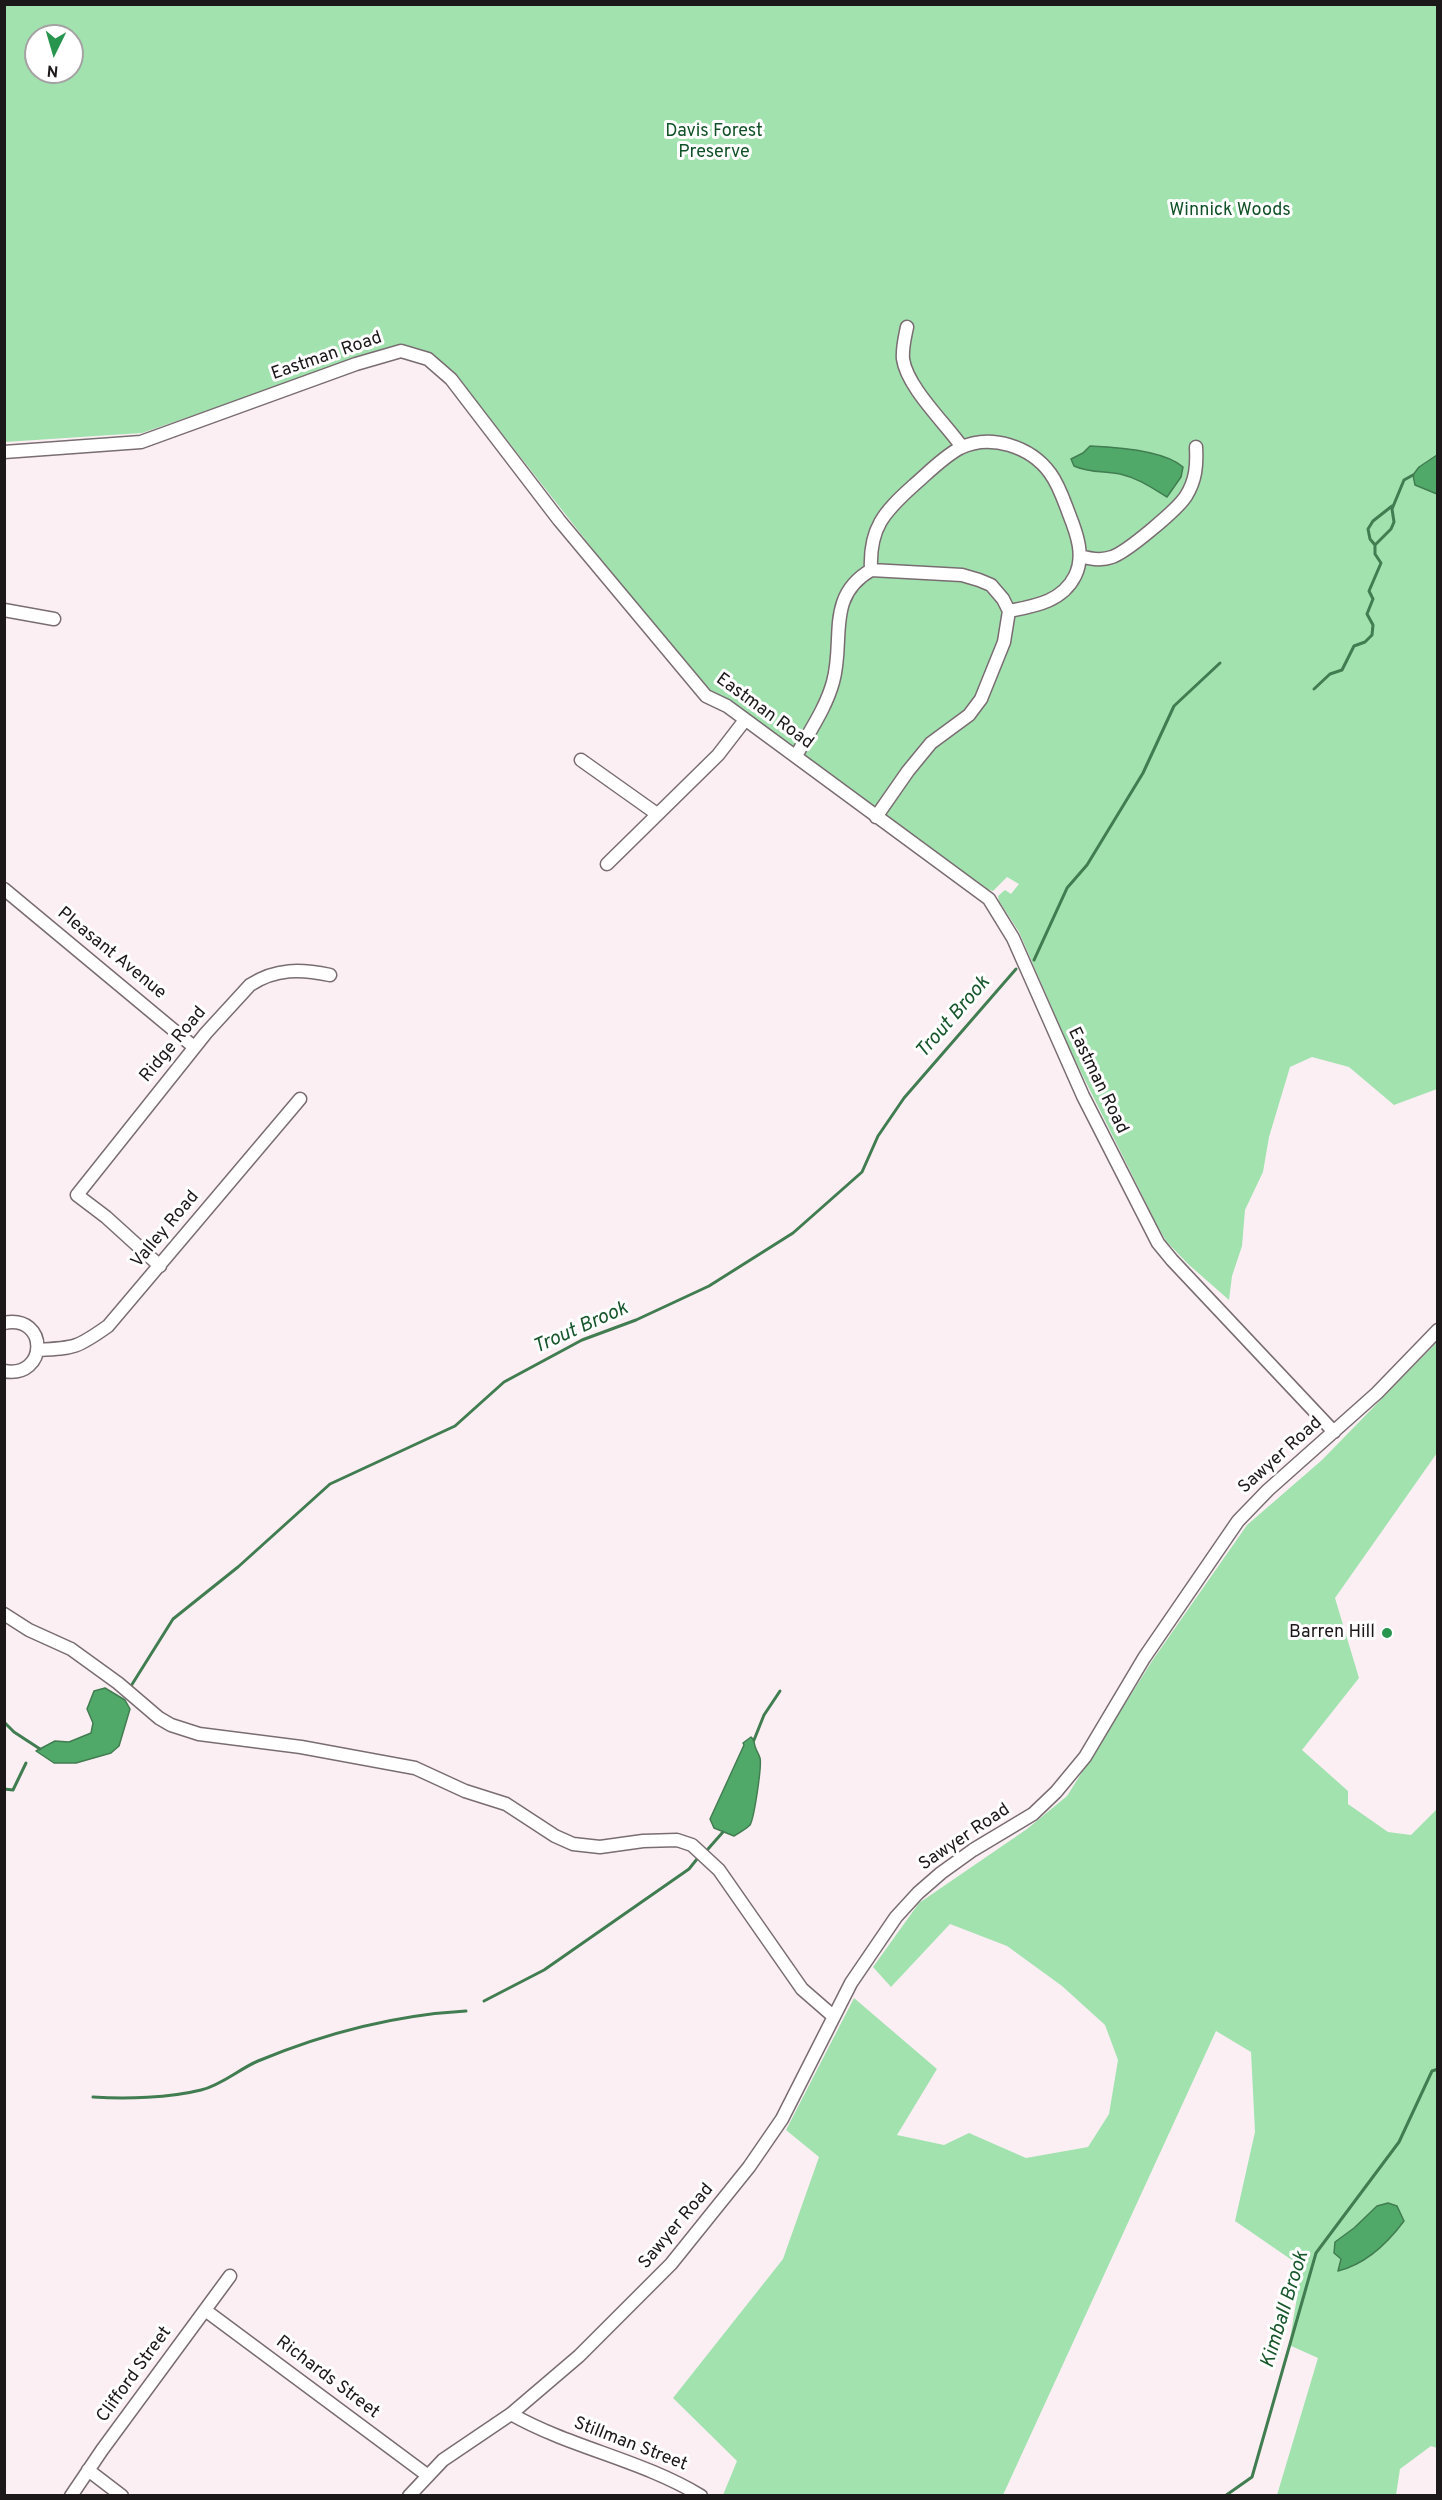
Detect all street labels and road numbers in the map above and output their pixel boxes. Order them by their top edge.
street label: Eastman Road [269,328,385,386]
street label: Eastman Road [711,669,817,755]
street label: Pleasant Avenue [52,903,170,1005]
street label: Ridge Road [136,1003,212,1087]
street label: Eastman Road [1062,1024,1132,1138]
street label: Valley Road [127,1187,205,1273]
street label: Sawyer Road [1235,1413,1327,1499]
street label: Sawyer Road [915,1800,1015,1876]
street label: Sawyer Road [635,2180,719,2274]
street label: Clifford Street [93,2323,177,2427]
street label: Richards Street [271,2332,383,2424]
street label: Stillman Street [570,2413,690,2477]

